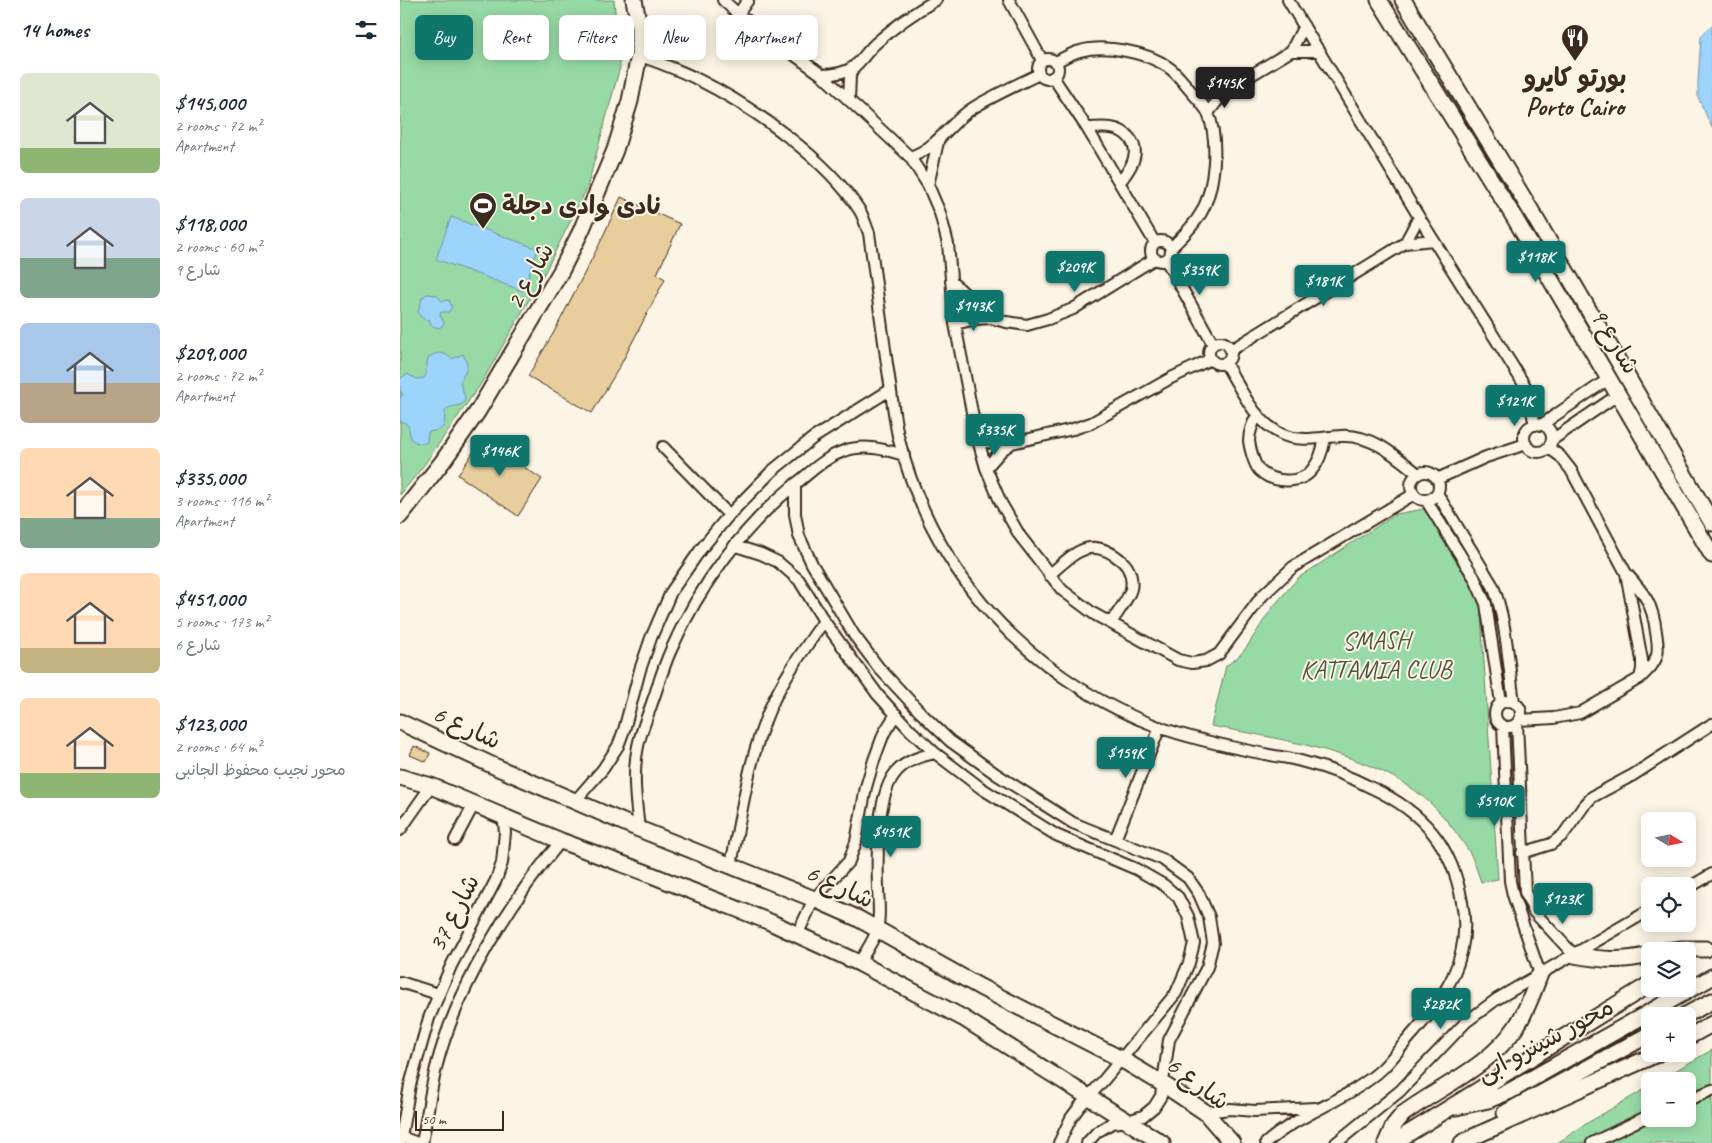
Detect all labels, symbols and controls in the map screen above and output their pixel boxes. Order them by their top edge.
chip: Buy [415,15,473,60]
chip: Rent [483,15,549,60]
chip: Filters [559,15,634,60]
chip: New [644,15,706,60]
chip: Apartment [716,15,818,60]
icon: filters [352,16,380,44]
text: 14 homes [20,17,89,43]
restaurant icon: بورتو كايرو Porto Cairo [1560,23,1590,62]
place label: بورتو كايرو Porto Cairo [1522,62,1627,123]
pin: $145K [1190,66,1260,109]
text: $145K [1207,73,1243,93]
text: $145,000 [175,90,245,116]
icon: home [60,93,120,153]
text: 2 rooms · 72 m² [175,116,261,136]
text: Apartment [175,136,234,156]
place label: نادى وادى دجلة [502,190,663,222]
sports icon: نادى وادى دجلة [468,191,498,230]
text: $118,000 [175,211,245,237]
icon: home [60,218,120,278]
text: 2 rooms · 60 m² [175,237,261,257]
street label: شارع 2 [499,237,562,315]
pin: $118K [1501,240,1571,283]
text: $118K [1518,247,1554,267]
pin: $209K [1040,250,1110,293]
pin: $359K [1165,254,1235,296]
text: $209K [1057,257,1093,277]
text: شارع 9 [175,260,221,280]
text: $359K [1182,260,1218,280]
pin: $181K [1289,264,1359,307]
text: $181K [1306,271,1342,291]
pin: $143K [939,290,1009,332]
text: $143K [956,296,992,316]
street label: شارع 9 [1582,302,1647,380]
text: $209,000 [175,340,245,366]
icon: home [60,343,120,403]
text: 2 rooms · 72 m² [175,366,261,386]
pin: $121K [1480,384,1550,427]
text: Apartment [175,386,234,406]
text: $121K [1497,391,1533,411]
pin: $335K [960,414,1030,456]
text: $335K [977,420,1013,440]
pin: $146K [465,434,535,477]
text: $146K [481,441,519,461]
text: $335,000 [175,465,245,491]
icon: home [60,468,120,528]
text: 3 rooms · 116 m² [175,491,269,511]
text: Apartment [175,511,234,531]
text: $451,000 [175,586,245,612]
icon: home [60,593,120,653]
text: 5 rooms · 173 m² [175,612,269,632]
park label: SMASH KATTAMIA CLUB [1301,625,1453,686]
text: شارع 6 [175,635,221,655]
street label: شارع 6 [427,697,506,757]
text: $123,000 [175,711,245,737]
icon: home [60,718,120,778]
pin: $159K [1091,736,1161,779]
text: 2 rooms · 64 m² [175,737,261,757]
text: $159K [1108,743,1144,763]
text: محور نجيب محفوظ الجانبى [175,760,346,780]
pin: $510K [1460,784,1530,827]
text: $510K [1477,791,1513,811]
north arrow [1641,812,1696,868]
map controls [1641,812,1696,1127]
pin: $451K [856,816,926,858]
text: $451K [873,822,909,842]
street label: شارع 6 [800,856,879,916]
street label: شارع 37 [421,869,488,958]
button: locate [1641,877,1696,932]
pin: $123K [1528,882,1598,925]
text: $123K [1545,889,1581,909]
button: layers [1641,942,1696,997]
pin: $282K [1406,988,1476,1030]
street label: محور شينزو ابى [1471,990,1619,1090]
text: $282K [1423,994,1459,1014]
button: + [1641,1007,1696,1062]
street label: شارع 6 [1159,1049,1236,1118]
button: − [1641,1072,1696,1127]
scale bar [415,1108,504,1131]
text: 50 m [422,1111,446,1128]

